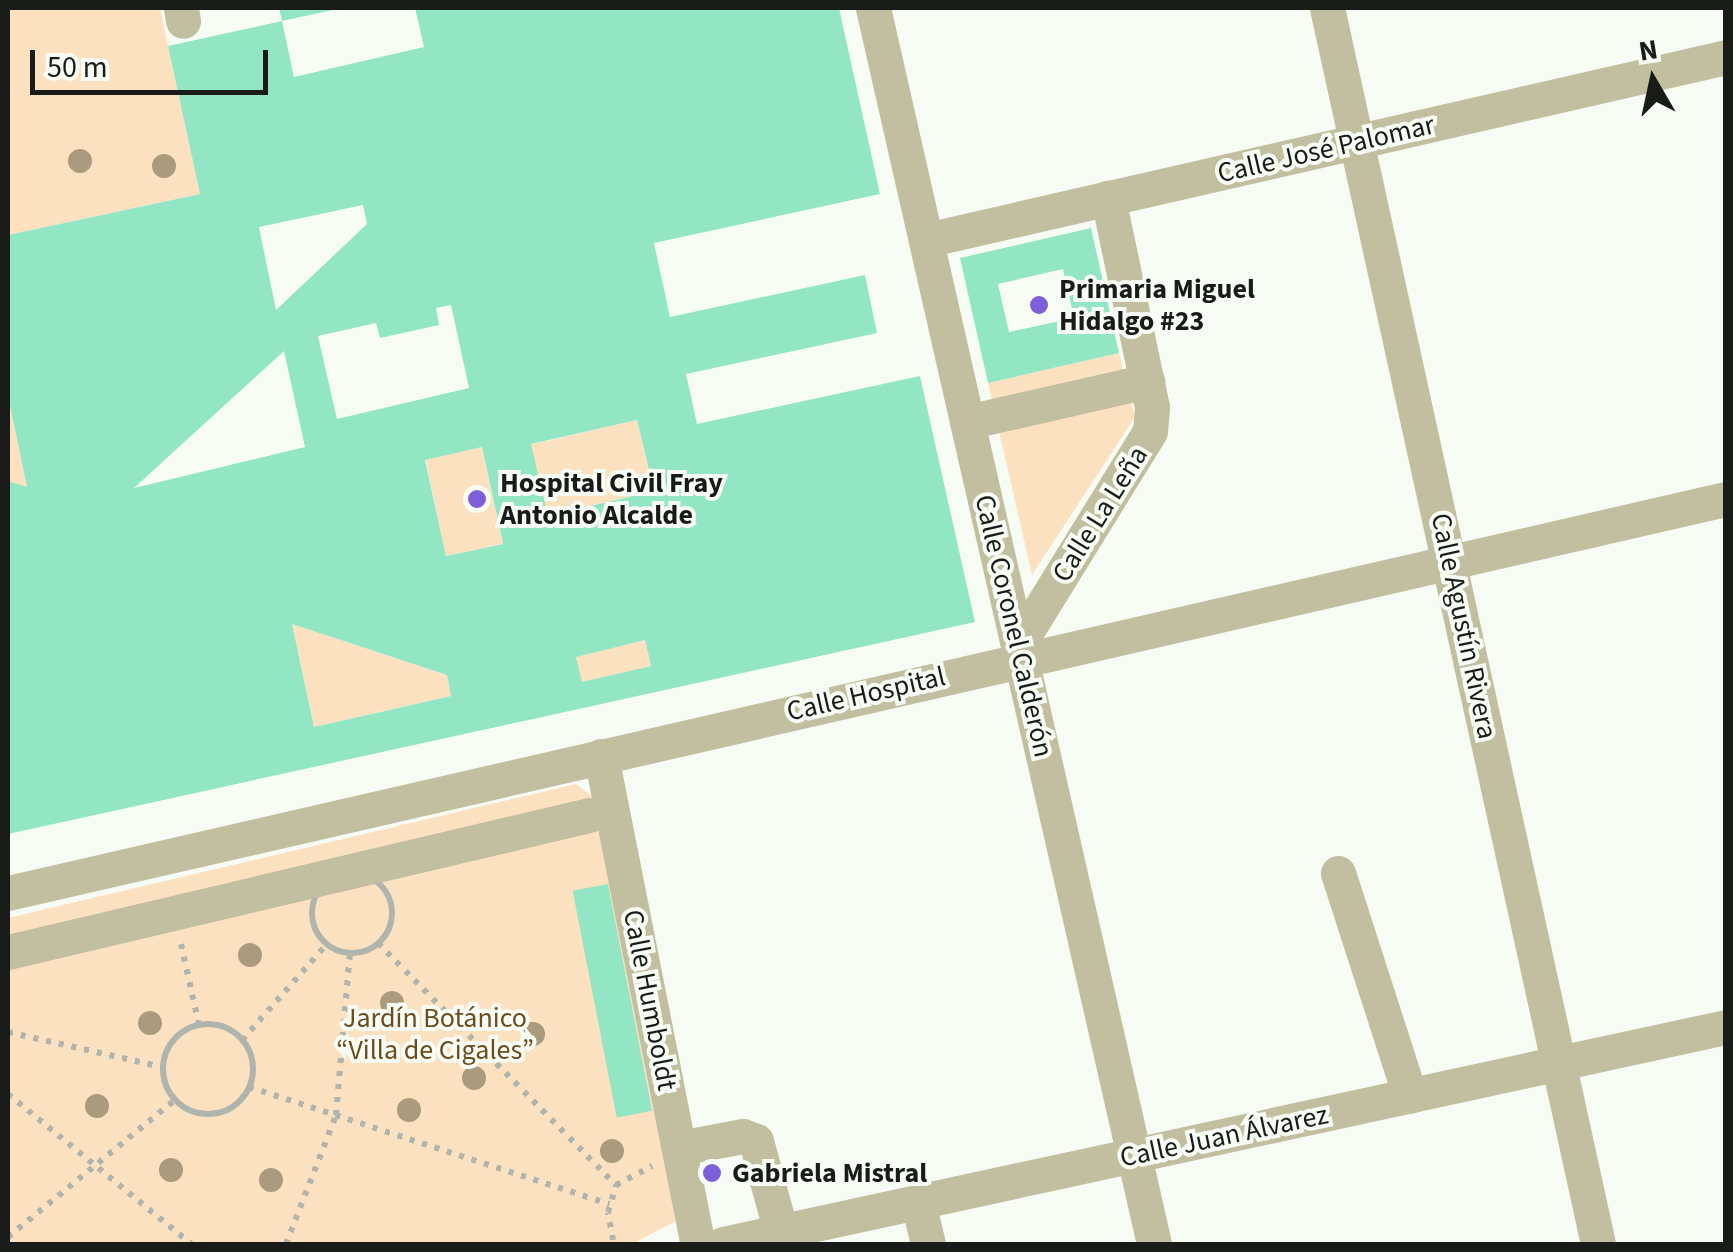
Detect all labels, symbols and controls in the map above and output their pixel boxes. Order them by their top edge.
text: N [1636,29,1661,72]
scale bar [35,30,272,92]
north arrow [1603,30,1703,130]
text: 50 m [47,46,108,89]
street label: Calle José Palomar [1214,108,1438,190]
place label: Primaria Miguel Hidalgo #23 [1059,272,1255,338]
marker: Primaria Miguel Hidalgo #23 [1028,294,1050,316]
street label: Calle La Leña [1045,440,1155,588]
place label: Hospital Civil Fray Antonio Alcalde [500,466,723,532]
marker: Hospital Civil Fray Antonio Alcalde [464,486,490,512]
street label: Calle Coronel Calderón [967,492,1061,760]
street label: Calle Agustín Rivera [1424,510,1504,742]
street label: Calle Hospital [784,659,948,729]
street label: Calle Humboldt [616,907,684,1093]
park label: Jardín Botánico “Villa de Cigales” [336,1001,534,1067]
street label: Calle Juan Álvarez [1117,1098,1331,1174]
place label: Gabriela Mistral [732,1156,927,1190]
marker: Gabriela Mistral [701,1162,723,1184]

